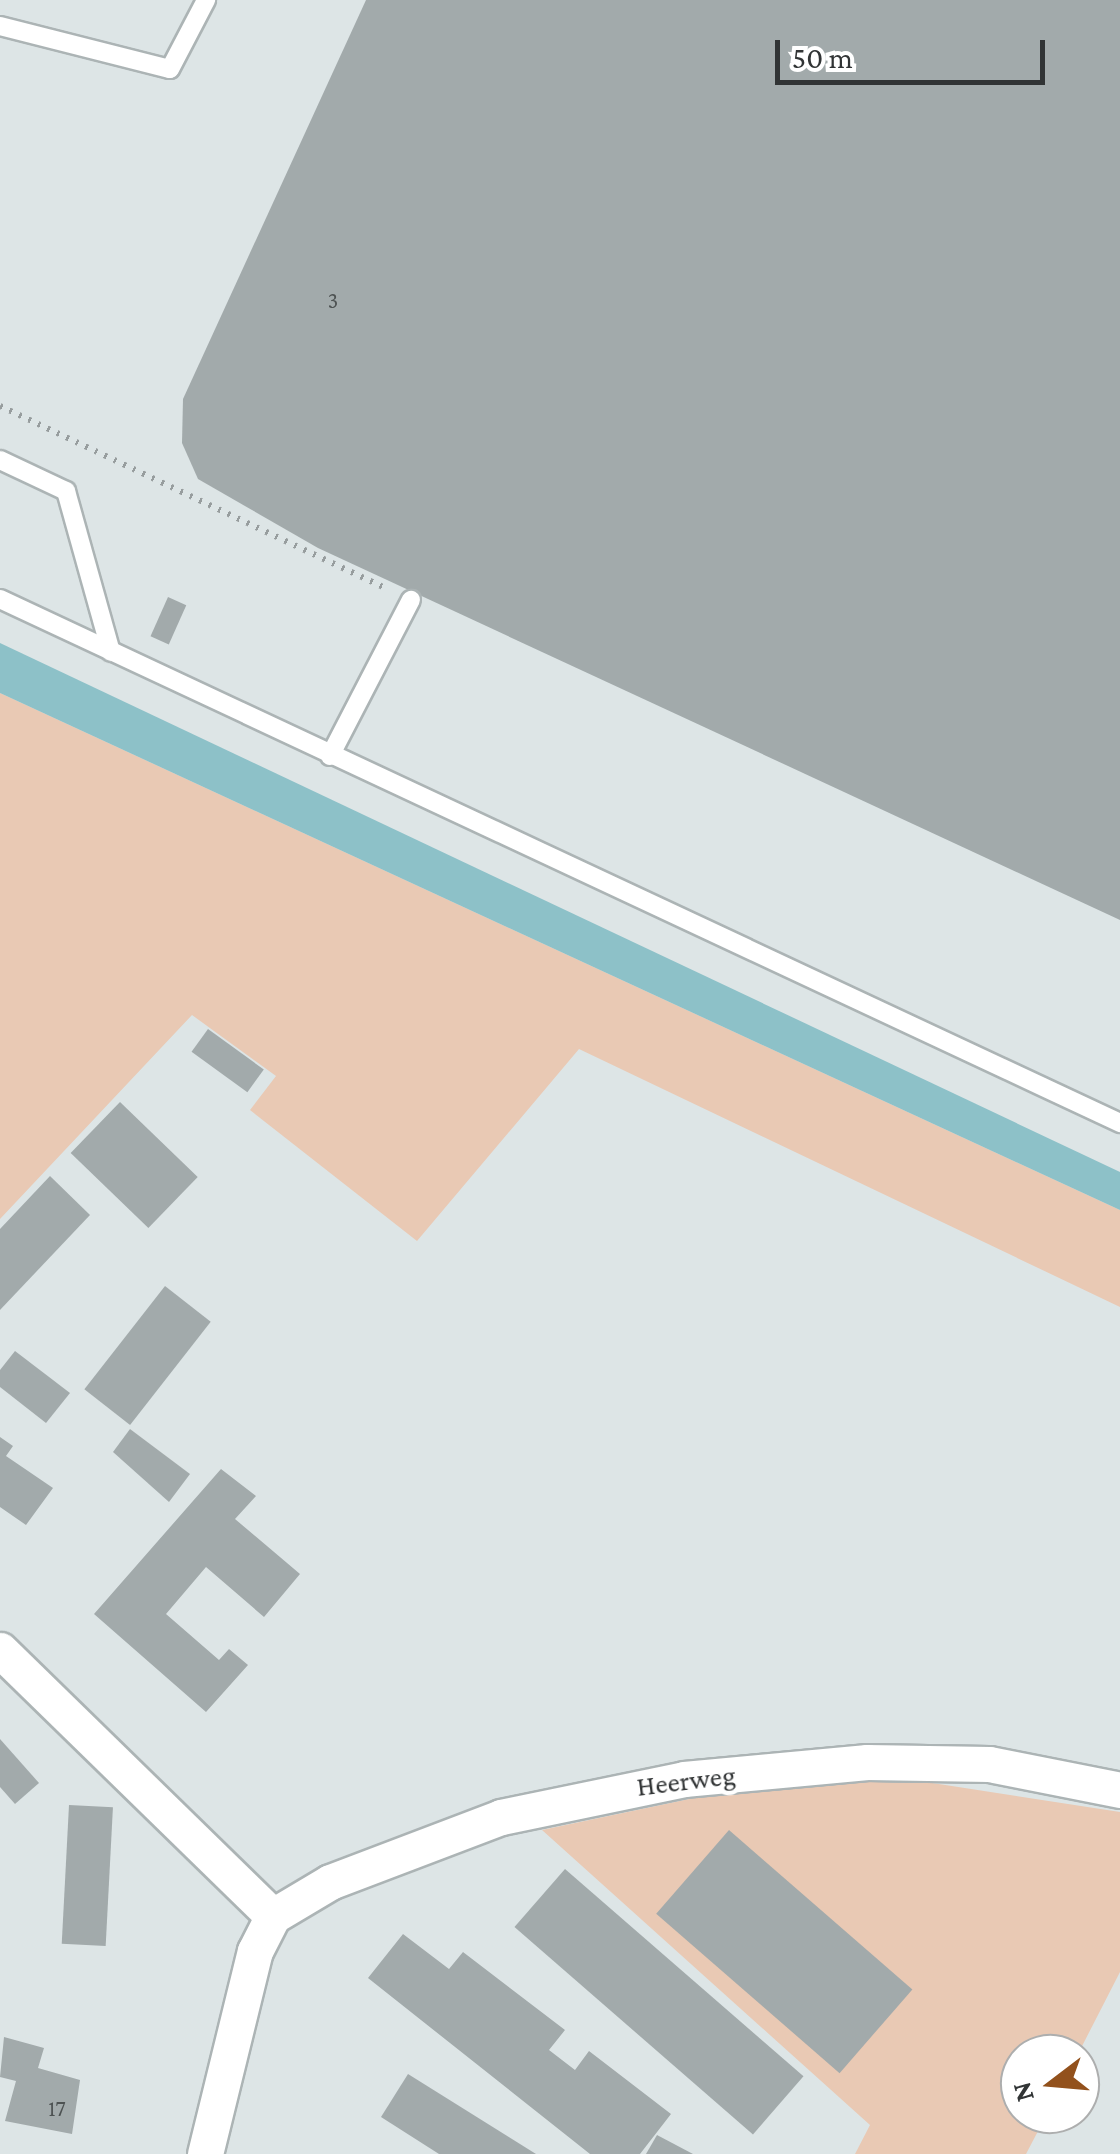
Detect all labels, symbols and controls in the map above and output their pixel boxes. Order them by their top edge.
scale bar [780,20,1050,82]
text: 50 m [792,41,853,74]
house number: 3 [328,288,338,314]
street label: Heerweg [635,1758,737,1804]
north arrow [1000,2034,1100,2134]
text: N [1005,2078,1040,2105]
house number: 17 [48,2096,66,2122]

